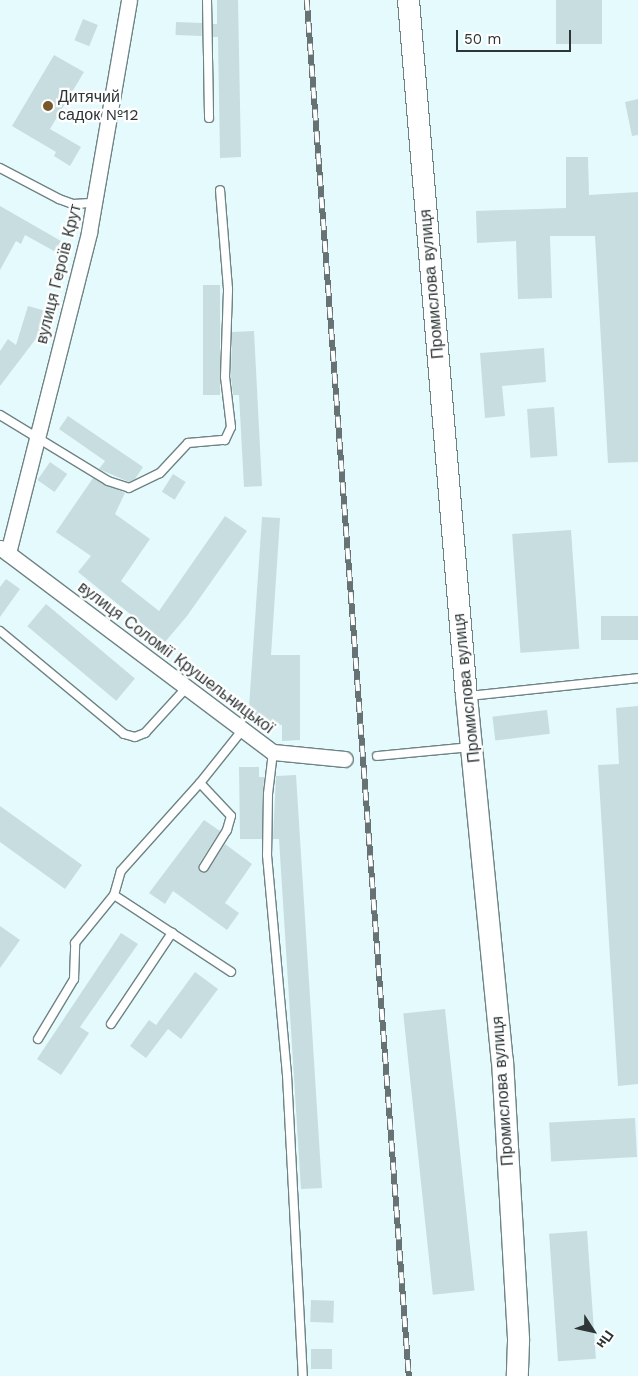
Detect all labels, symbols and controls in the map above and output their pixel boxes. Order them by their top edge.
scale bar [458,20,573,52]
text: 50 m [464,30,501,48]
place label: Дитячий садок №12 [58,87,139,125]
marker: Дитячий садок №12 [42,100,54,112]
street label: вулиця Героїв Крут [32,202,86,346]
street label: Промислова вулиця [416,208,448,360]
street label: вулиця Соломії Крушельницької [74,578,278,738]
street label: Промислова вулиця [450,612,484,764]
street label: Промислова вулиця [488,1015,518,1167]
north arrow [568,1306,618,1356]
text: Пн [593,1327,617,1352]

